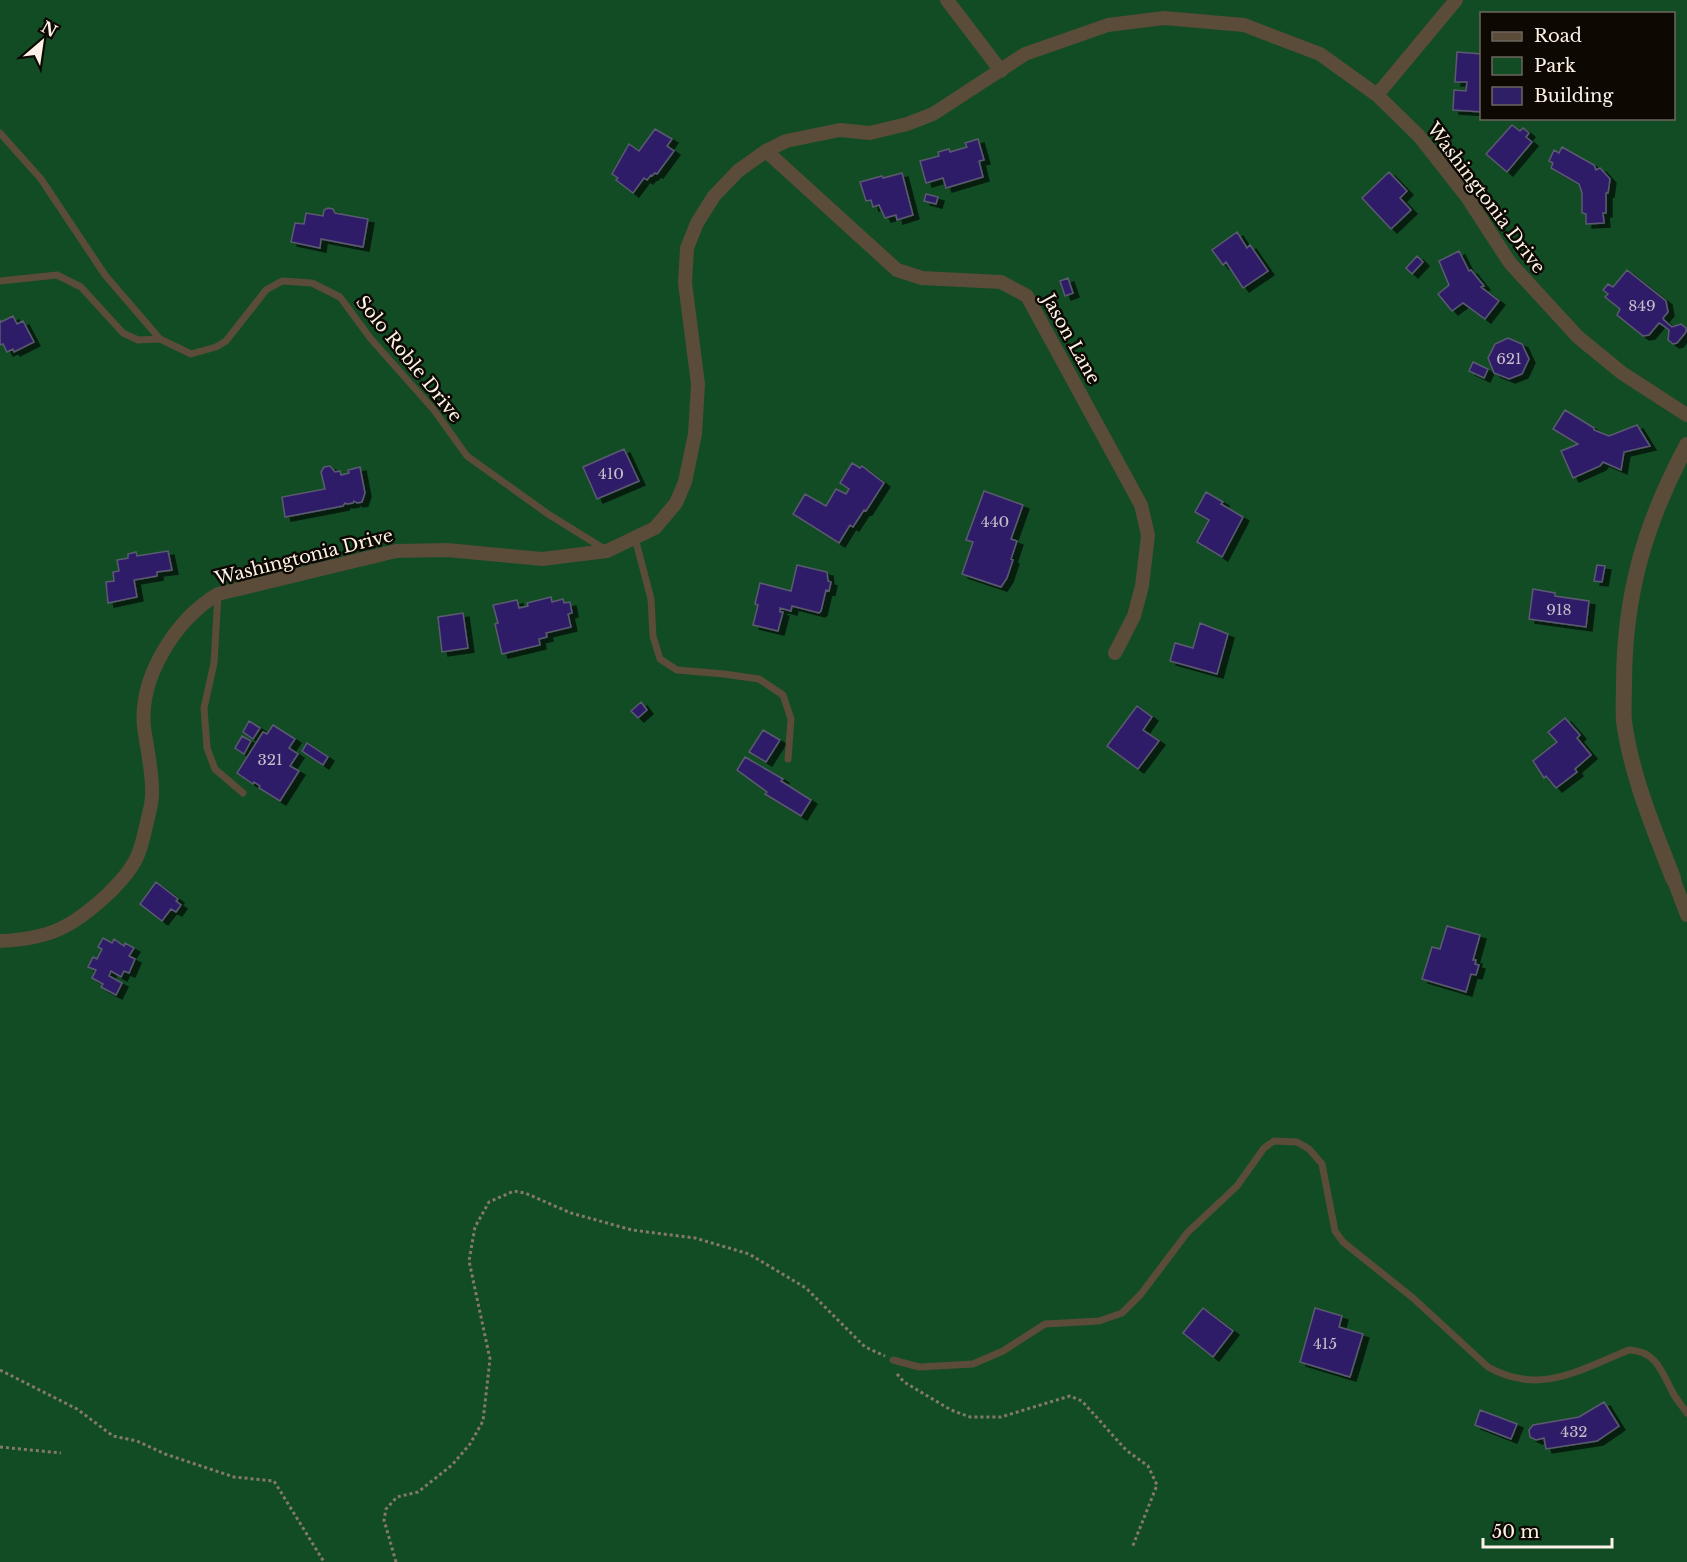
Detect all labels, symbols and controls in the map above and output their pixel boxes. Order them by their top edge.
north arrow [12,12,72,72]
legend [1480,12,1675,120]
text: N [38,16,61,41]
text: Road [1534,25,1582,47]
text: Park [1534,55,1576,77]
text: Building [1534,85,1613,107]
street label: Washingtonia Drive [1422,118,1550,278]
street label: Jason Lane [1036,288,1105,388]
street label: Solo Roble Drive [351,291,467,427]
house number: 849 [1628,296,1656,315]
house number: 621 [1496,349,1522,368]
house number: 410 [598,464,624,483]
house number: 440 [981,512,1009,531]
street label: Washingtonia Drive [212,524,395,590]
house number: 918 [1546,600,1572,619]
house number: 321 [257,750,283,769]
house number: 415 [1313,1334,1337,1353]
house number: 432 [1560,1422,1588,1441]
scale bar [1483,1511,1612,1549]
text: 50 m [1492,1521,1540,1543]

